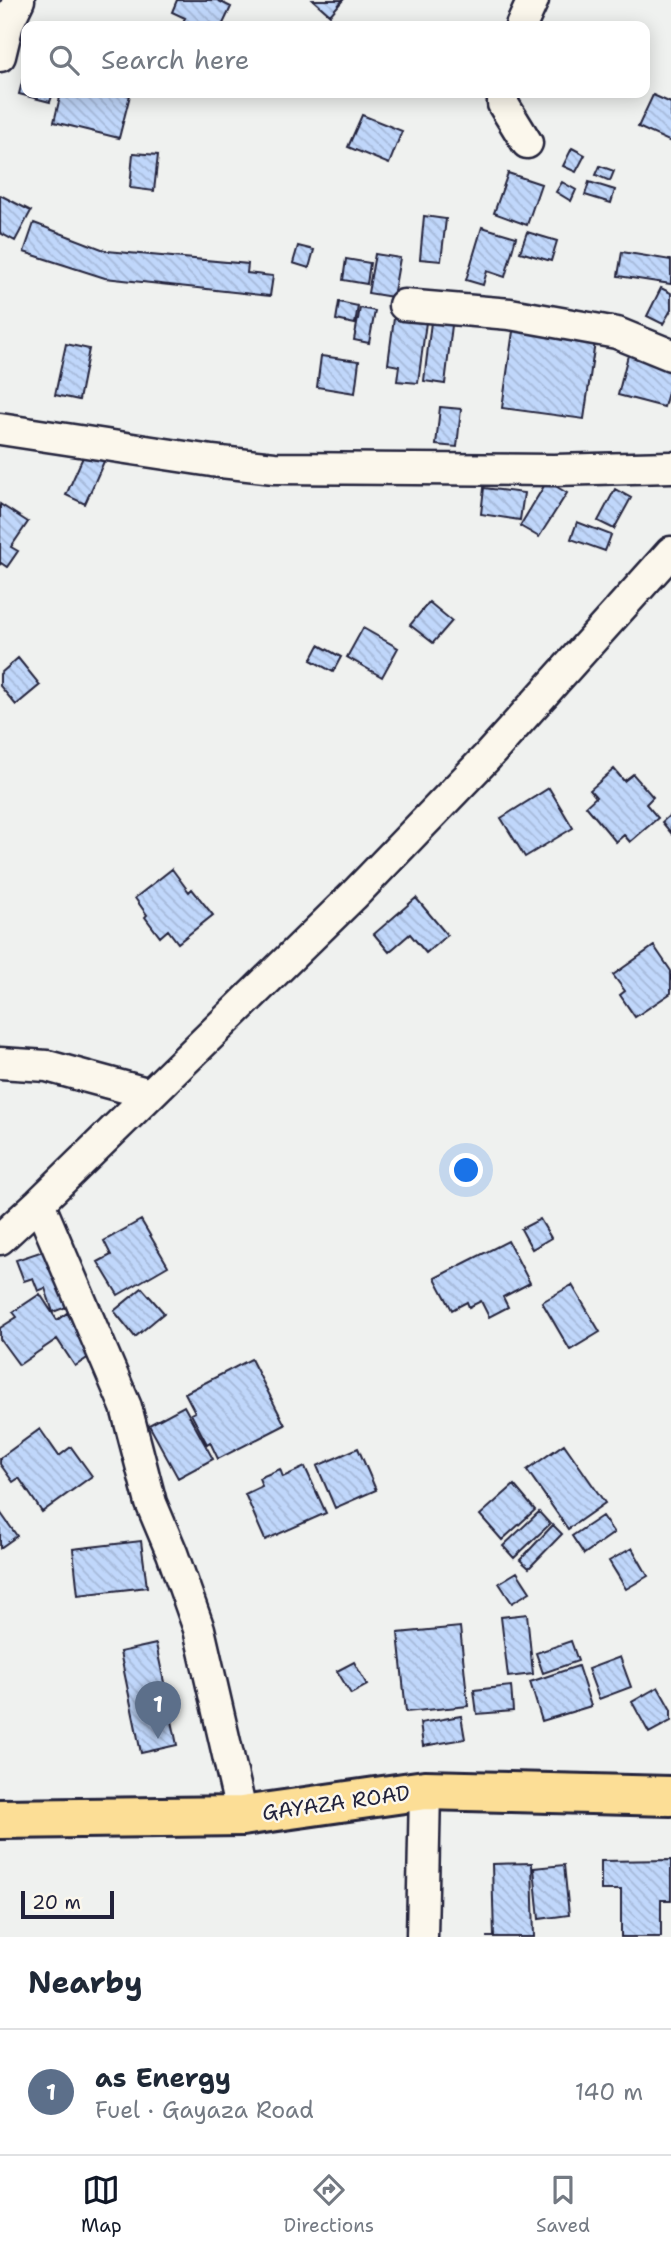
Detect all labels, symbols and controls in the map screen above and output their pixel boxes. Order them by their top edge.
search box [21,21,650,98]
icon: search [45,41,83,79]
text: Search here [101,42,250,77]
your location [449,1153,483,1187]
pin: 1 [135,1681,181,1739]
street label: GAYAZA ROAD [260,1779,412,1827]
scale bar [21,1888,114,1920]
text: 20 m [32,1890,81,1915]
text: Nearby [28,1962,143,2003]
text: as Energy [95,2060,231,2095]
text: 1 [46,2077,56,2107]
text: 140 m [575,2077,643,2107]
text: Fuel · Gayaza Road [95,2095,314,2125]
tab: Map [81,2171,122,2238]
tab: Directions [284,2171,374,2238]
tab: Saved [536,2171,590,2238]

